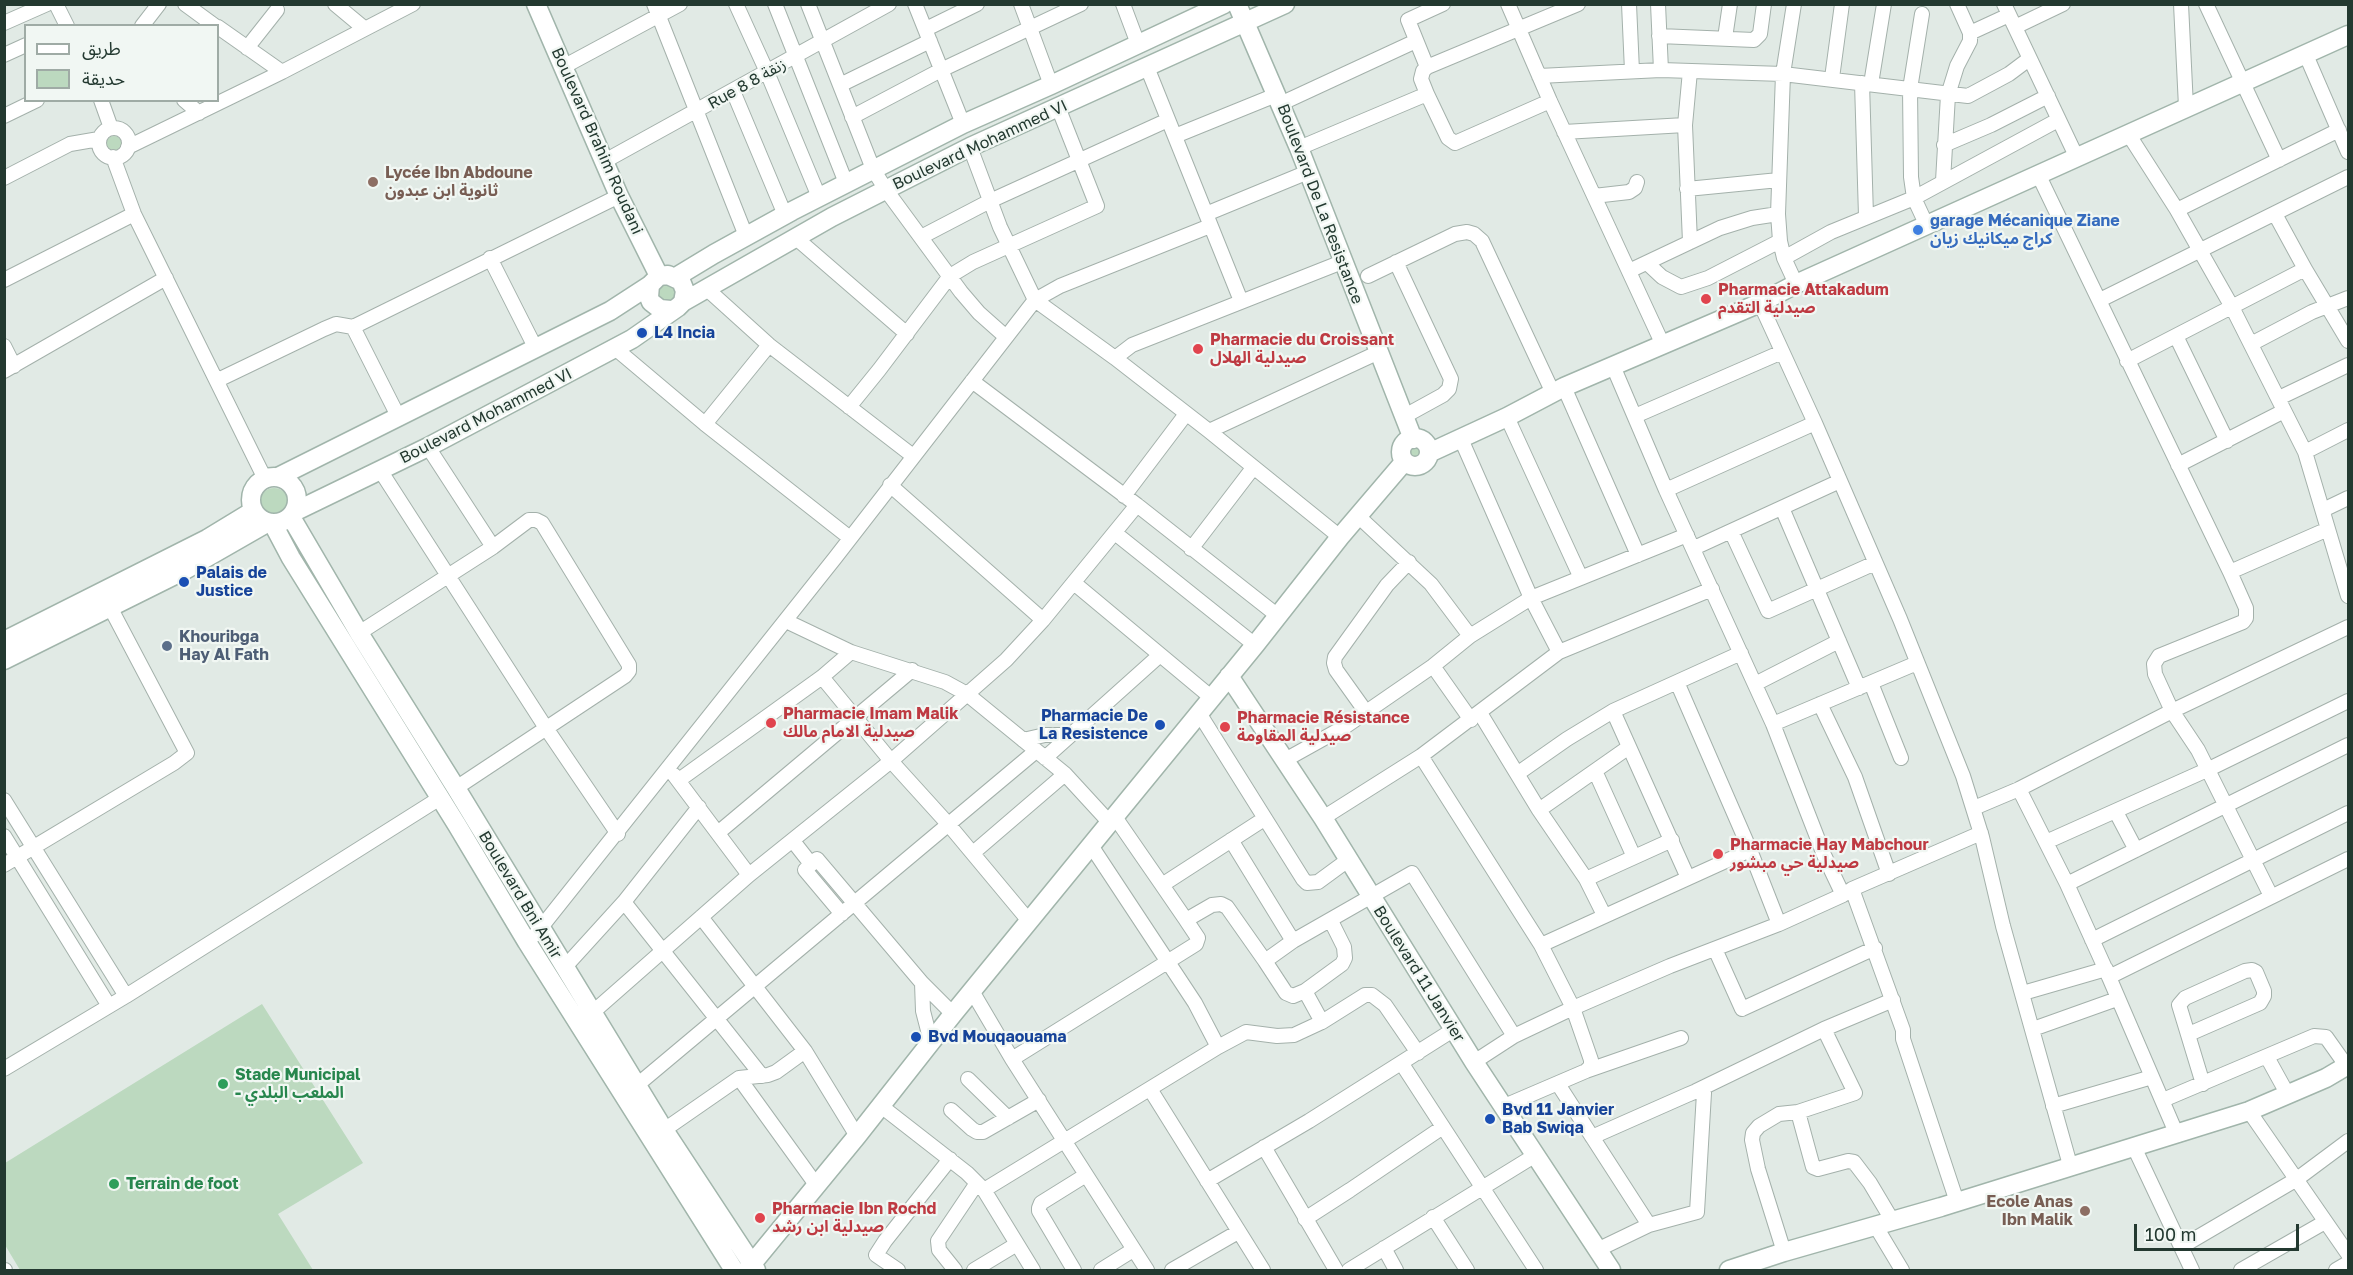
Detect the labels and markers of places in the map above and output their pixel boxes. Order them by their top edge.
place label: Lycée Ibn Abdoune ثانوية ابن عبدون [385,163,533,201]
marker: Lycée Ibn Abdoune ثانوية ابن عبدون [366,175,380,189]
place label: garage Mécanique Ziane كراج ميكانيك زيان [1930,211,2120,249]
marker: garage Mécanique Ziane كراج ميكانيك زيان [1911,223,1925,237]
place label: Pharmacie Attakadum صيدلية التقدم [1718,280,1889,318]
marker: Pharmacie Attakadum صيدلية التقدم [1699,292,1713,306]
place label: L4 Incia [654,323,715,343]
marker: L4 Incia [635,326,649,340]
place label: Pharmacie du Croissant صيدلية الهلال [1210,330,1394,368]
marker: Pharmacie du Croissant صيدلية الهلال [1191,342,1205,356]
place label: Palais de Justice [196,563,267,601]
marker: Palais de Justice [177,575,191,589]
place label: Khouribga Hay Al Fath [179,627,269,665]
marker: Khouribga Hay Al Fath [160,639,174,653]
place label: Pharmacie Imam Malik صيدلية الامام مالك [783,704,958,742]
place label: Pharmacie De La Resistence [1039,706,1148,744]
place label: Pharmacie Résistance صيدلية المقاومة [1237,708,1410,746]
marker: Pharmacie Imam Malik صيدلية الامام مالك [764,716,778,730]
marker: Pharmacie De La Resistence [1153,718,1167,732]
marker: Pharmacie Résistance صيدلية المقاومة [1218,720,1232,734]
place label: Pharmacie Hay Mabchour صيدلية حي مبشور [1730,835,1929,873]
marker: Pharmacie Hay Mabchour صيدلية حي مبشور [1711,847,1725,861]
place label: Bvd Mouqaouama [928,1027,1066,1047]
marker: Bvd Mouqaouama [909,1030,923,1044]
place label: Stade Municipal - الملعب البلدي [235,1065,360,1103]
marker: Stade Municipal - الملعب البلدي [216,1077,230,1091]
place label: Bvd 11 Janvier Bab Swiqa [1502,1100,1614,1138]
marker: Bvd 11 Janvier Bab Swiqa [1483,1112,1497,1126]
place label: Terrain de foot [126,1174,239,1194]
marker: Terrain de foot [107,1177,121,1191]
place label: Ecole Anas Ibn Malik [1986,1192,2073,1230]
place label: Pharmacie Ibn Rochd صيدلية ابن رشد [772,1199,936,1237]
marker: Ecole Anas Ibn Malik [2078,1204,2092,1218]
marker: Pharmacie Ibn Rochd صيدلية ابن رشد [753,1211,767,1225]

